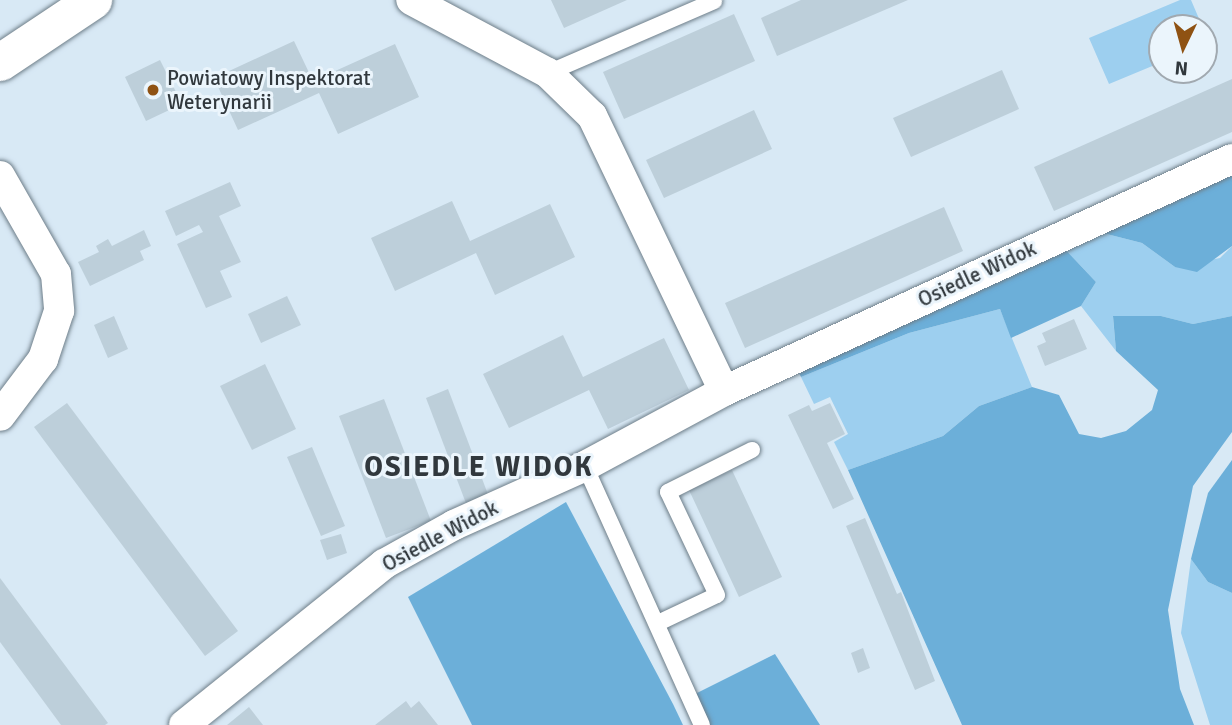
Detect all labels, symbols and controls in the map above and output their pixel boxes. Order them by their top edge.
north arrow [1148,14,1218,84]
text: N [1174,55,1189,80]
place label: Powiatowy Inspektorat Weterynarii [167,65,370,115]
marker: Powiatowy Inspektorat Weterynarii [145,82,161,98]
street label: Osiedle Widok [914,236,1040,312]
district label: OSIEDLE WIDOK [366,450,592,484]
street label: Osiedle Widok [378,495,502,577]

